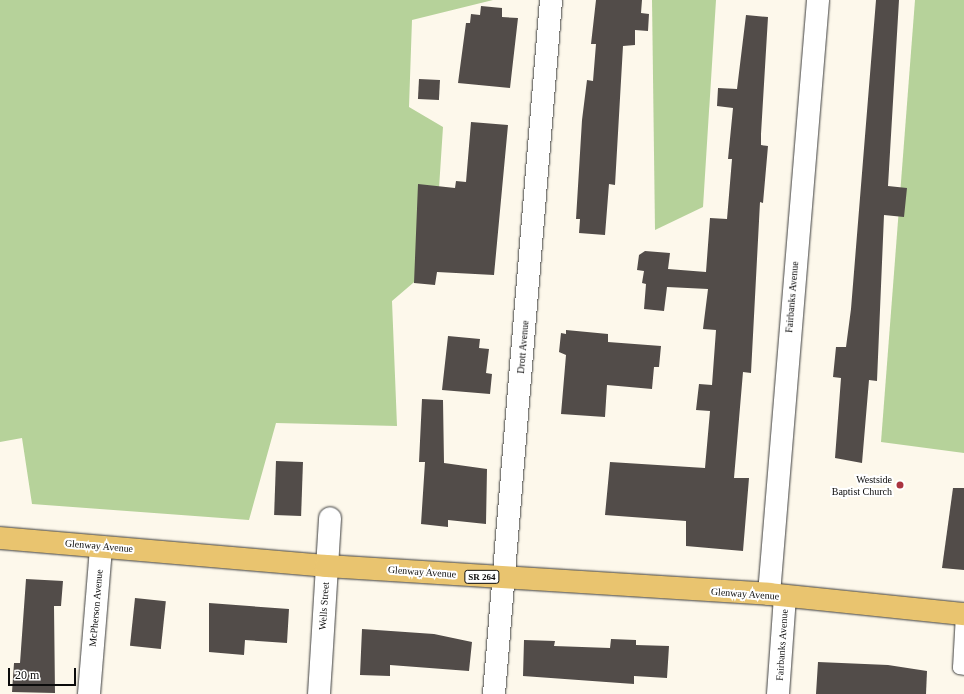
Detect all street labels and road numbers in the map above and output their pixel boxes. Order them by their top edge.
street label: Fairbanks Avenue [783,260,801,334]
street label: Drott Avenue [515,320,531,374]
street label: Glenway Avenue [64,537,134,555]
street label: Glenway Avenue [387,564,457,580]
street label: McPherson Avenue [87,568,105,648]
road number: SR 264 [464,570,500,584]
street label: Wells Street [316,581,332,631]
street label: Glenway Avenue [710,586,780,602]
street label: Fairbanks Avenue [773,609,791,681]

